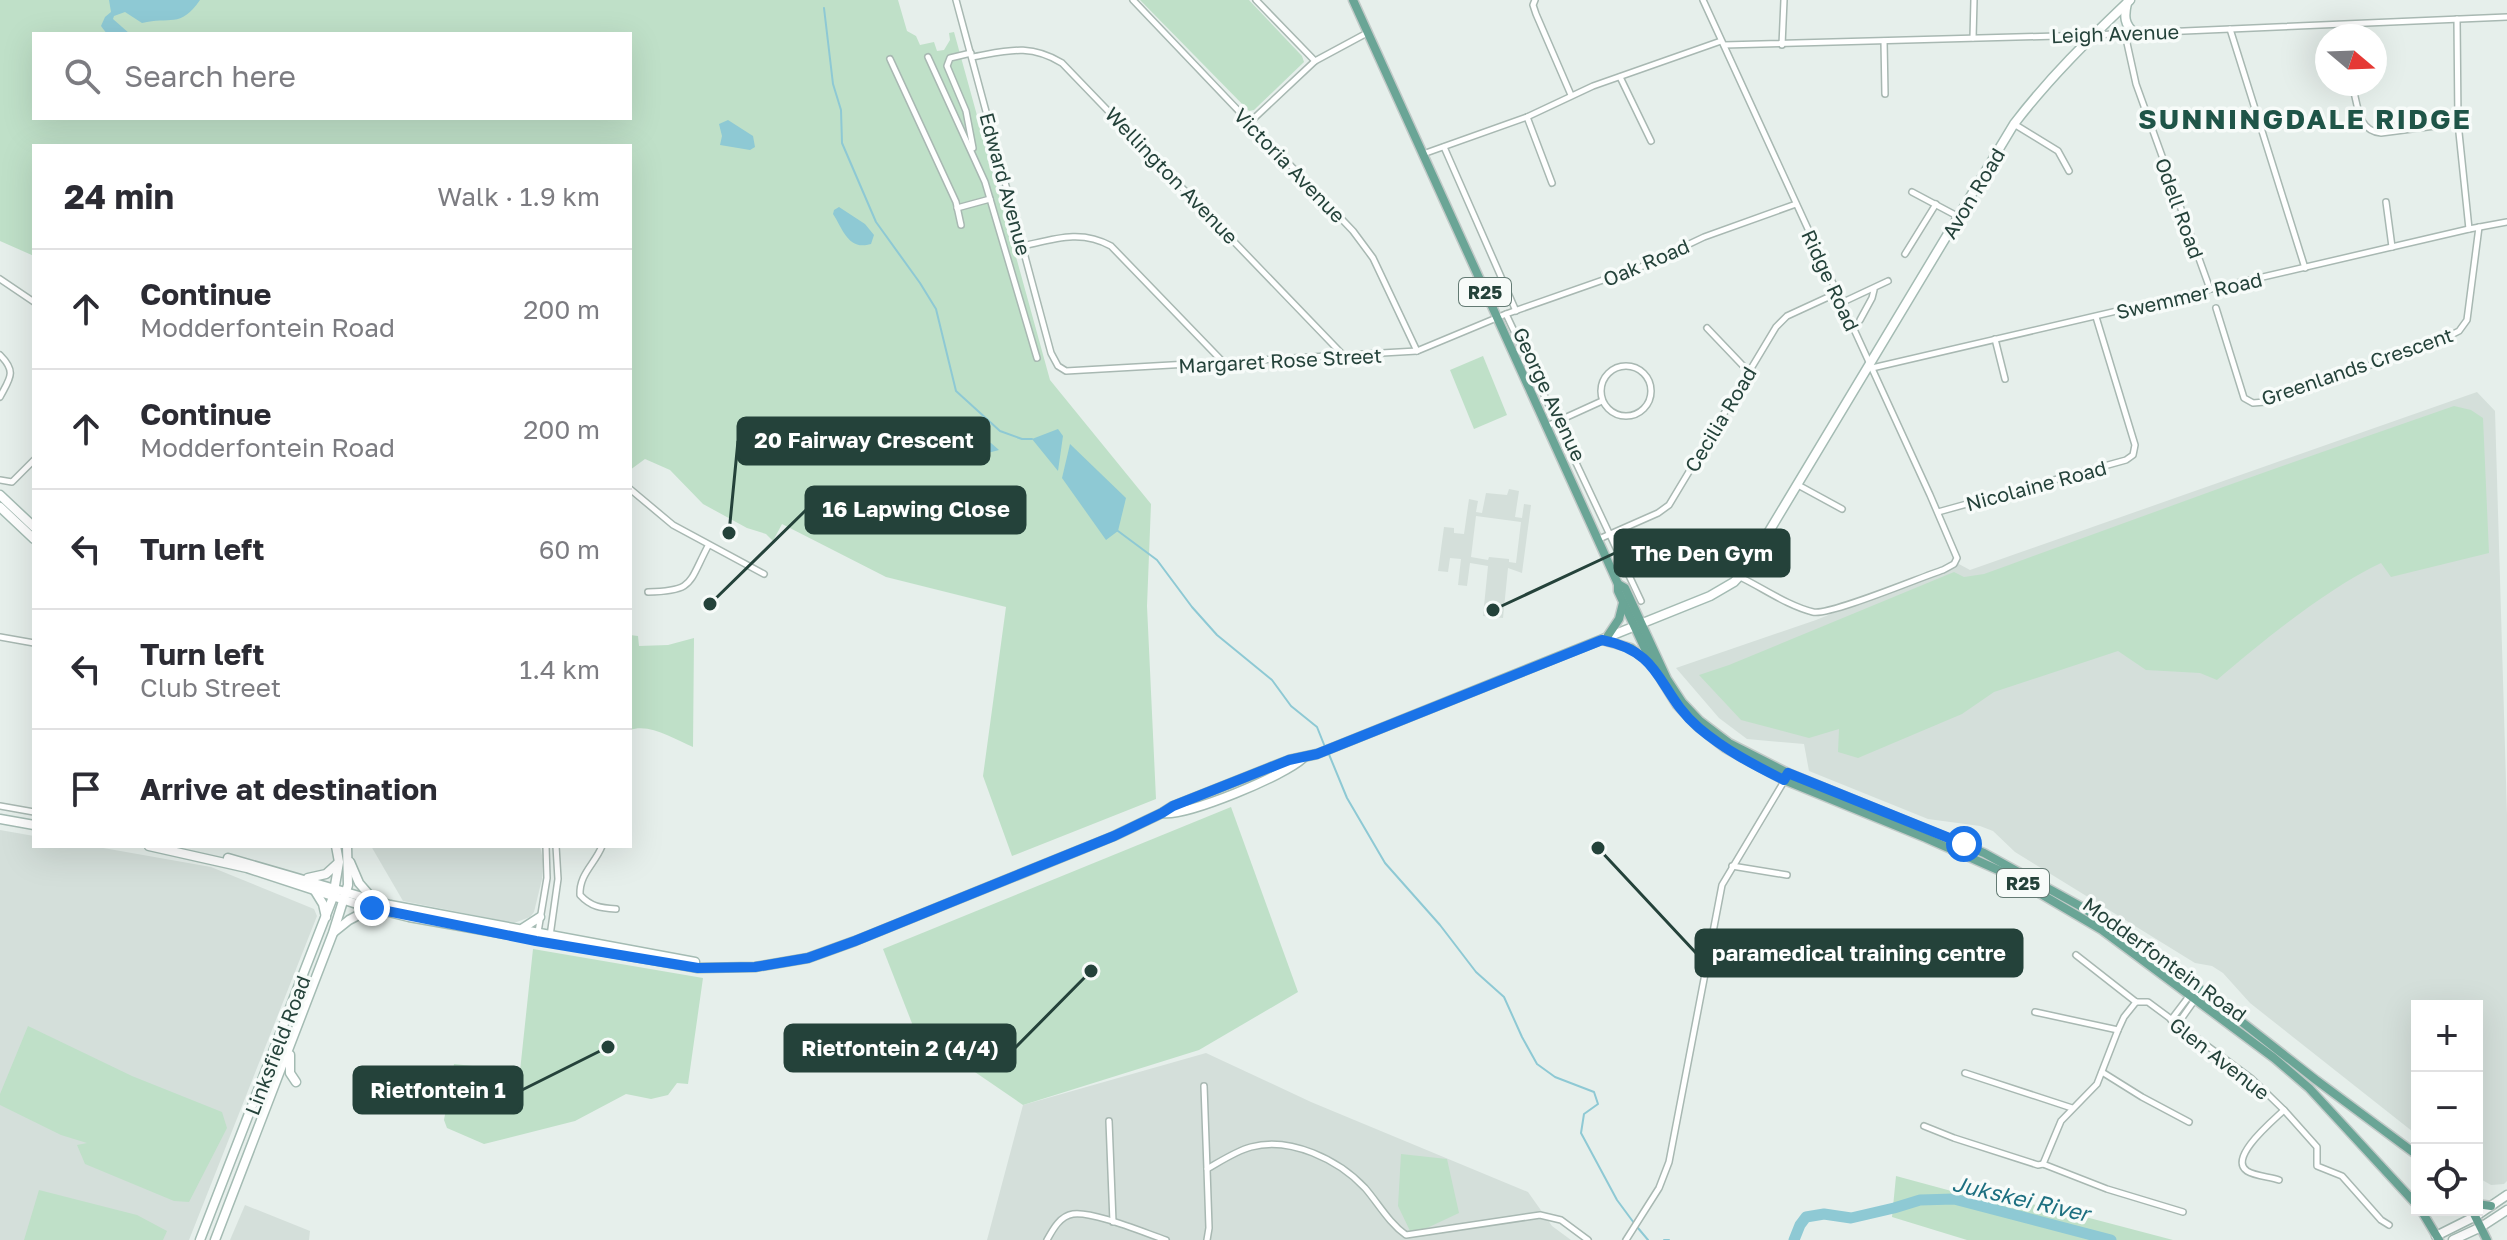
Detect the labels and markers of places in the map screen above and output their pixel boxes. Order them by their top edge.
callout: 20 Fairway Crescent [738,418,989,464]
callout: 16 Lapwing Close [806,487,1025,533]
callout: The Den Gym [1615,530,1789,576]
callout: paramedical training centre [1696,930,2022,976]
callout: Rietfontein 2 (4/4) [785,1025,1015,1071]
callout: Rietfontein 1 [354,1067,522,1113]

